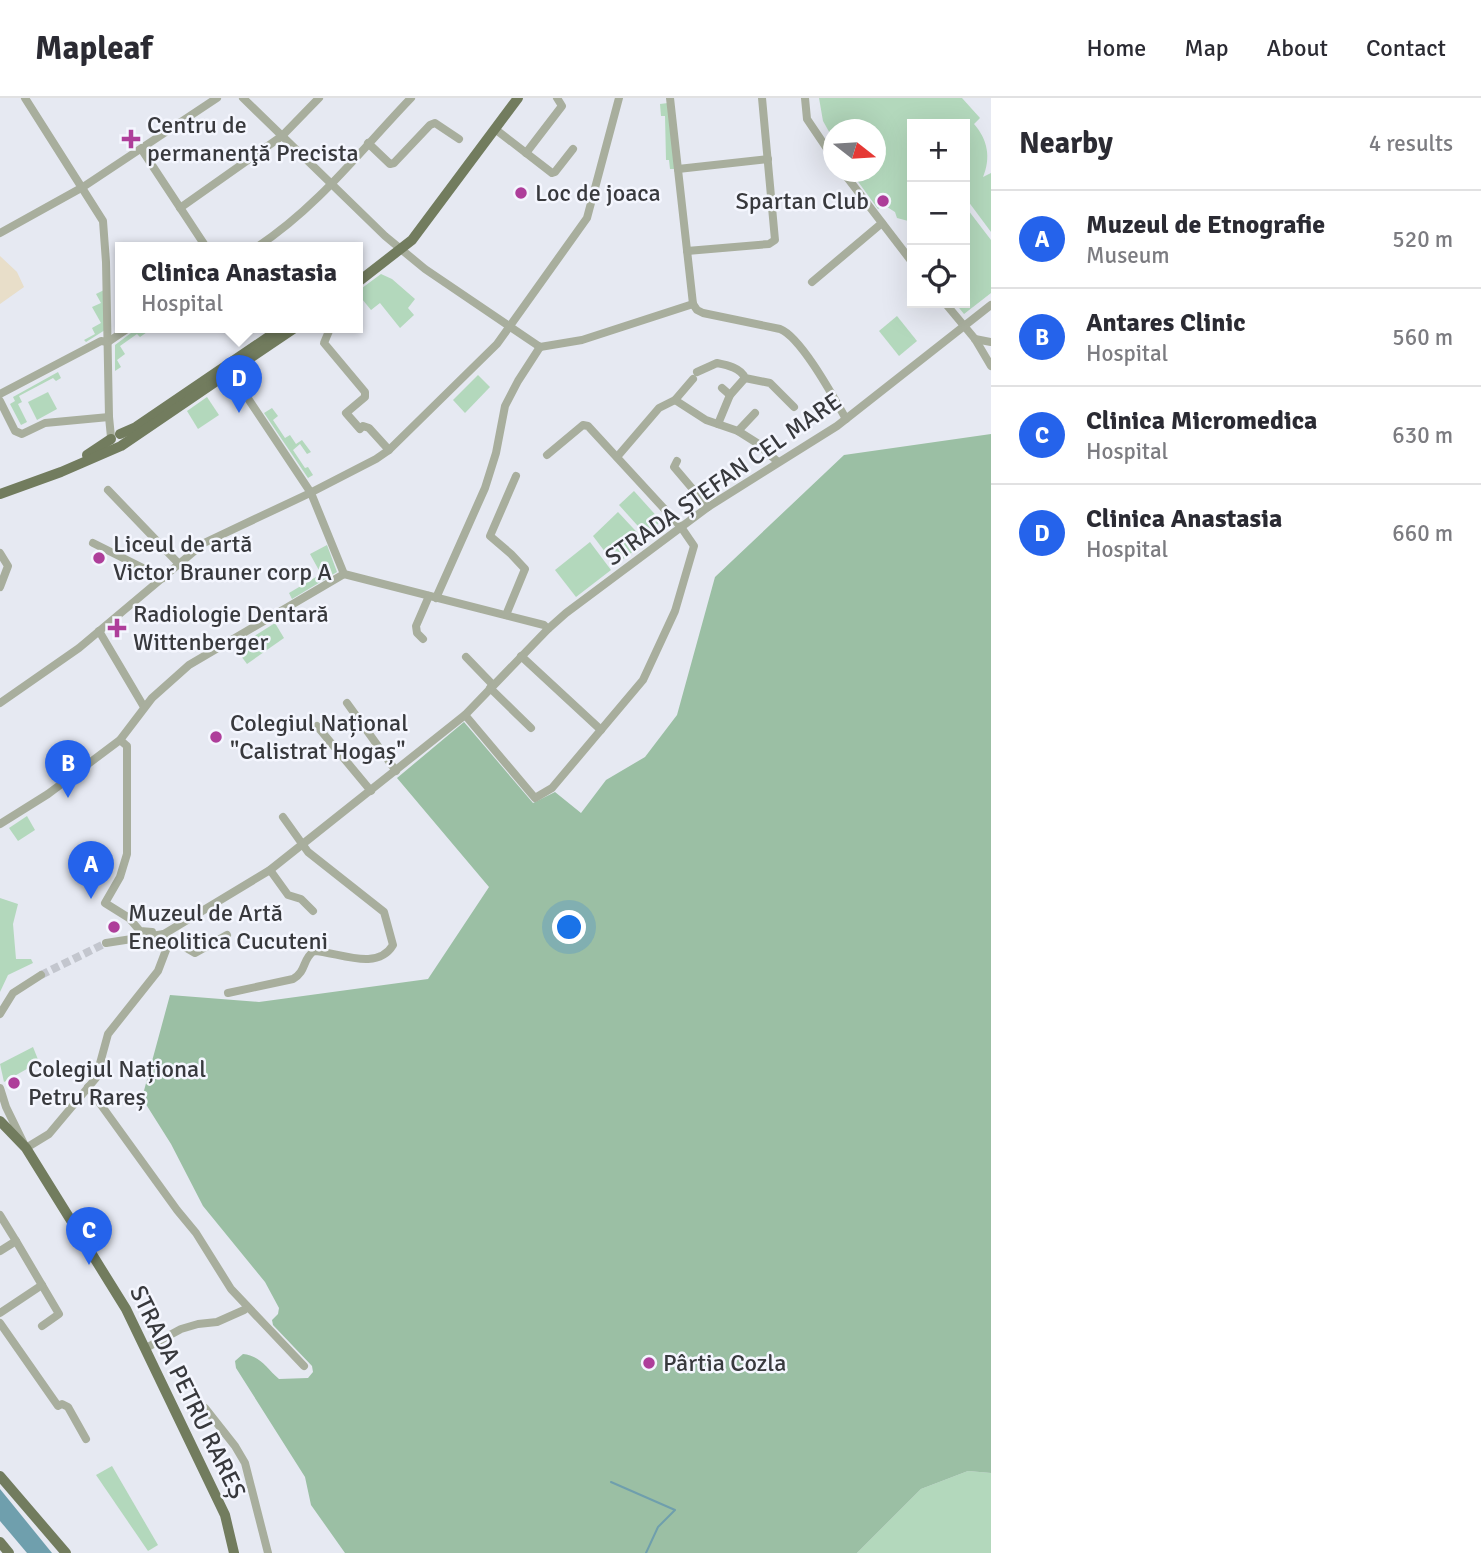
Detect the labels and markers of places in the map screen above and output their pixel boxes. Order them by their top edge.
place label: Centru de permanenţă Precista [147,110,359,168]
marker: Centru de permanenţă Precista [121,129,141,149]
place label: Loc de joaca [535,178,661,208]
marker: Loc de joaca [513,185,529,201]
place label: Spartan Club [735,186,869,216]
marker: Spartan Club [875,193,891,209]
pin: D [216,355,262,413]
place label: Liceul de artă Victor Brauner corp A [113,529,332,587]
marker: Liceul de artă Victor Brauner corp A [91,550,107,566]
place label: Radiologie Dentară Wittenberger [133,599,329,657]
marker: Radiologie Dentară Wittenberger [107,618,127,638]
place label: Colegiul Național "Calistrat Hogaș" [230,708,408,766]
marker: Colegiul Național "Calistrat Hogaș" [208,729,224,745]
pin: B [45,740,91,798]
pin: A [68,841,114,899]
place label: Muzeul de Artă Eneolitica Cucuteni [128,898,328,956]
marker: Muzeul de Artă Eneolitica Cucuteni [106,919,122,935]
place label: Colegiul Național Petru Rareș [28,1054,206,1112]
marker: Colegiul Național Petru Rareș [6,1075,22,1091]
pin: C [66,1207,112,1265]
place label: Pârtia Cozla [663,1348,787,1378]
marker: Pârtia Cozla [641,1355,657,1371]

